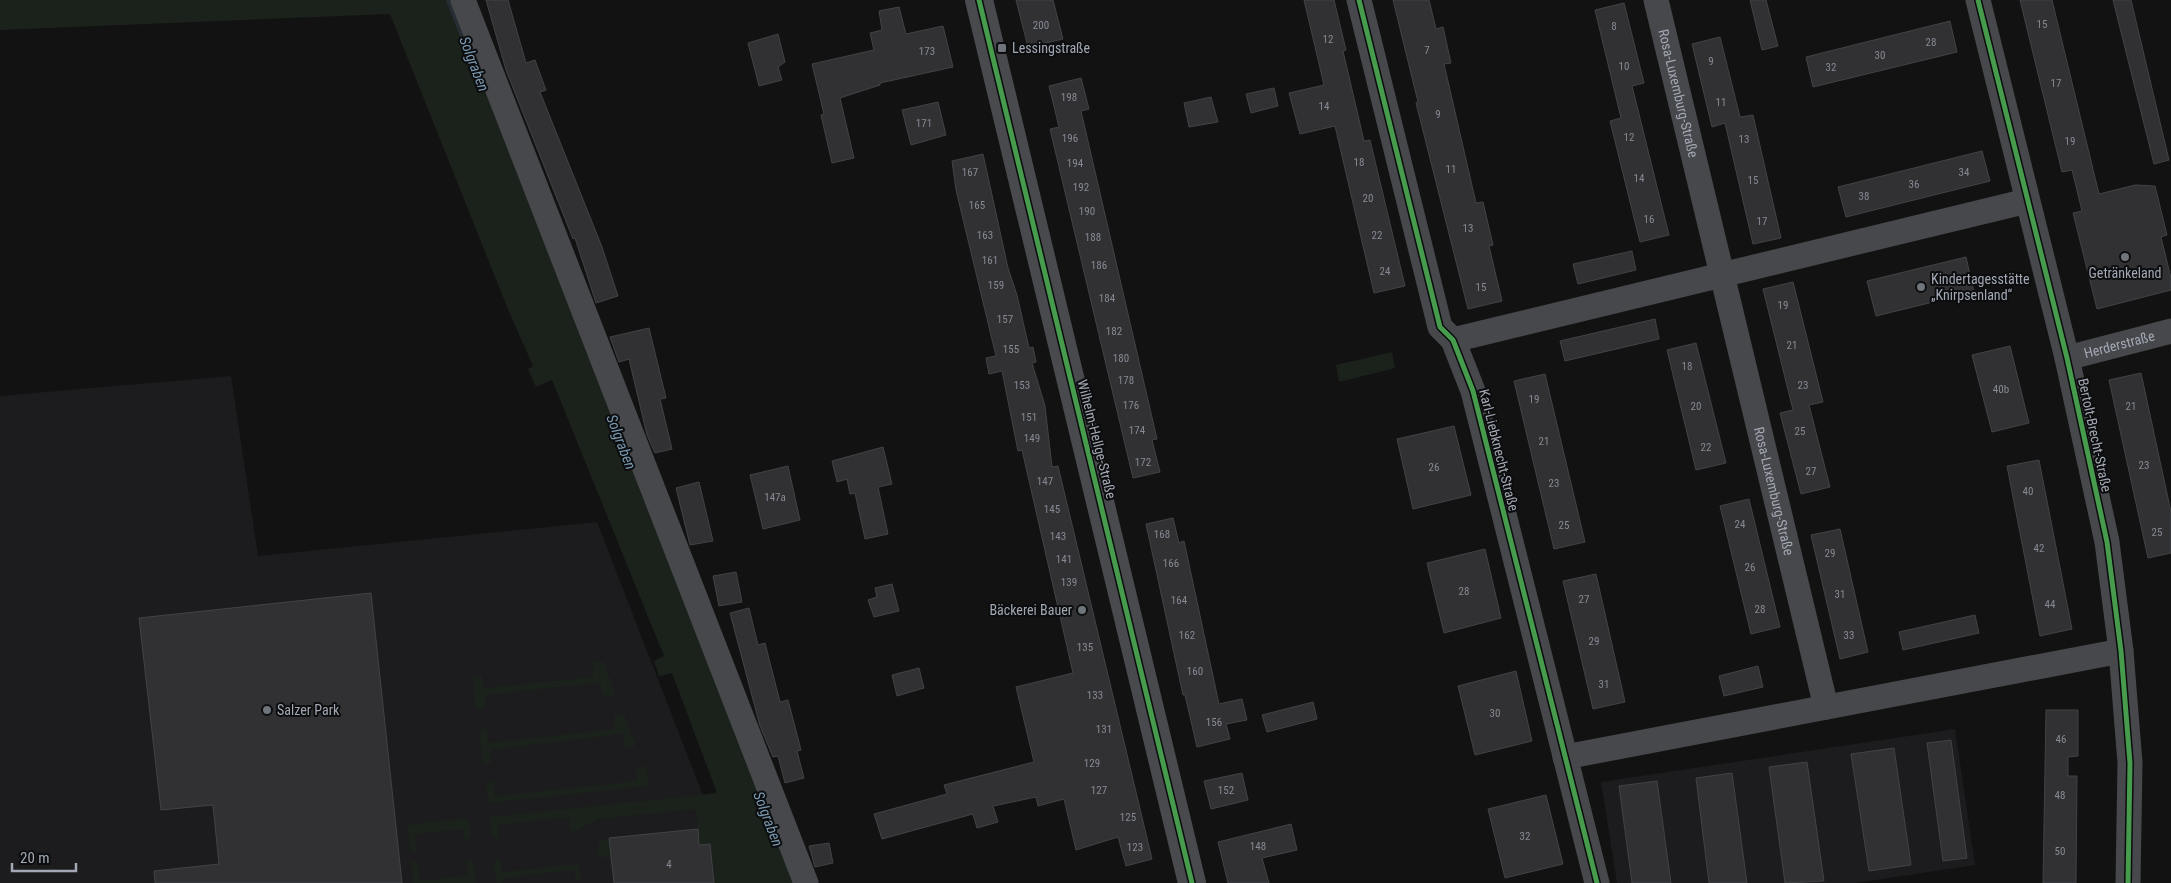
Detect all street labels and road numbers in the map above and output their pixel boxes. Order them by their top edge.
street label: Rosa-Luxemburg-Straße [1655,28,1702,160]
street label: Herderstraße [2082,327,2157,361]
street label: Bertolt-Brecht-Straße [2075,377,2115,494]
street label: Wilhelm-Hellge-Straße [1074,378,1120,501]
street label: Karl-Liebknecht-Straße [1476,387,1522,513]
street label: Rosa-Luxemburg-Straße [1751,425,1797,557]

